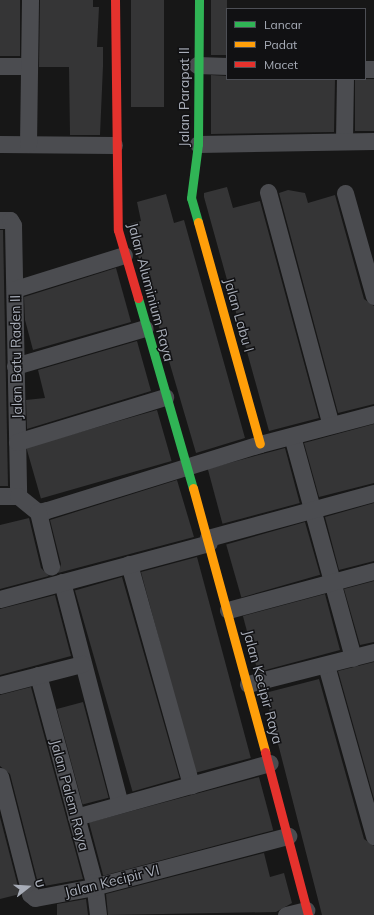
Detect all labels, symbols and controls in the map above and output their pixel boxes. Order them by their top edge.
legend [226,8,366,80]
text: Lancar [264,17,302,32]
text: Padat [264,37,297,52]
street label: Jalan Parapat II [176,47,192,147]
text: Macet [264,57,298,72]
street label: Jalan Aluminium Raya [124,221,178,363]
street label: Jalan Labu I [220,276,258,354]
street label: Jalan Batu Raden II [7,295,25,419]
street label: Jalan Kecipir Raya [240,628,286,746]
street label: Jalan Palem Raya [47,738,93,852]
street label: Jalan Kecipir VI [63,861,161,901]
north arrow [8,867,48,907]
text: U [32,878,47,889]

